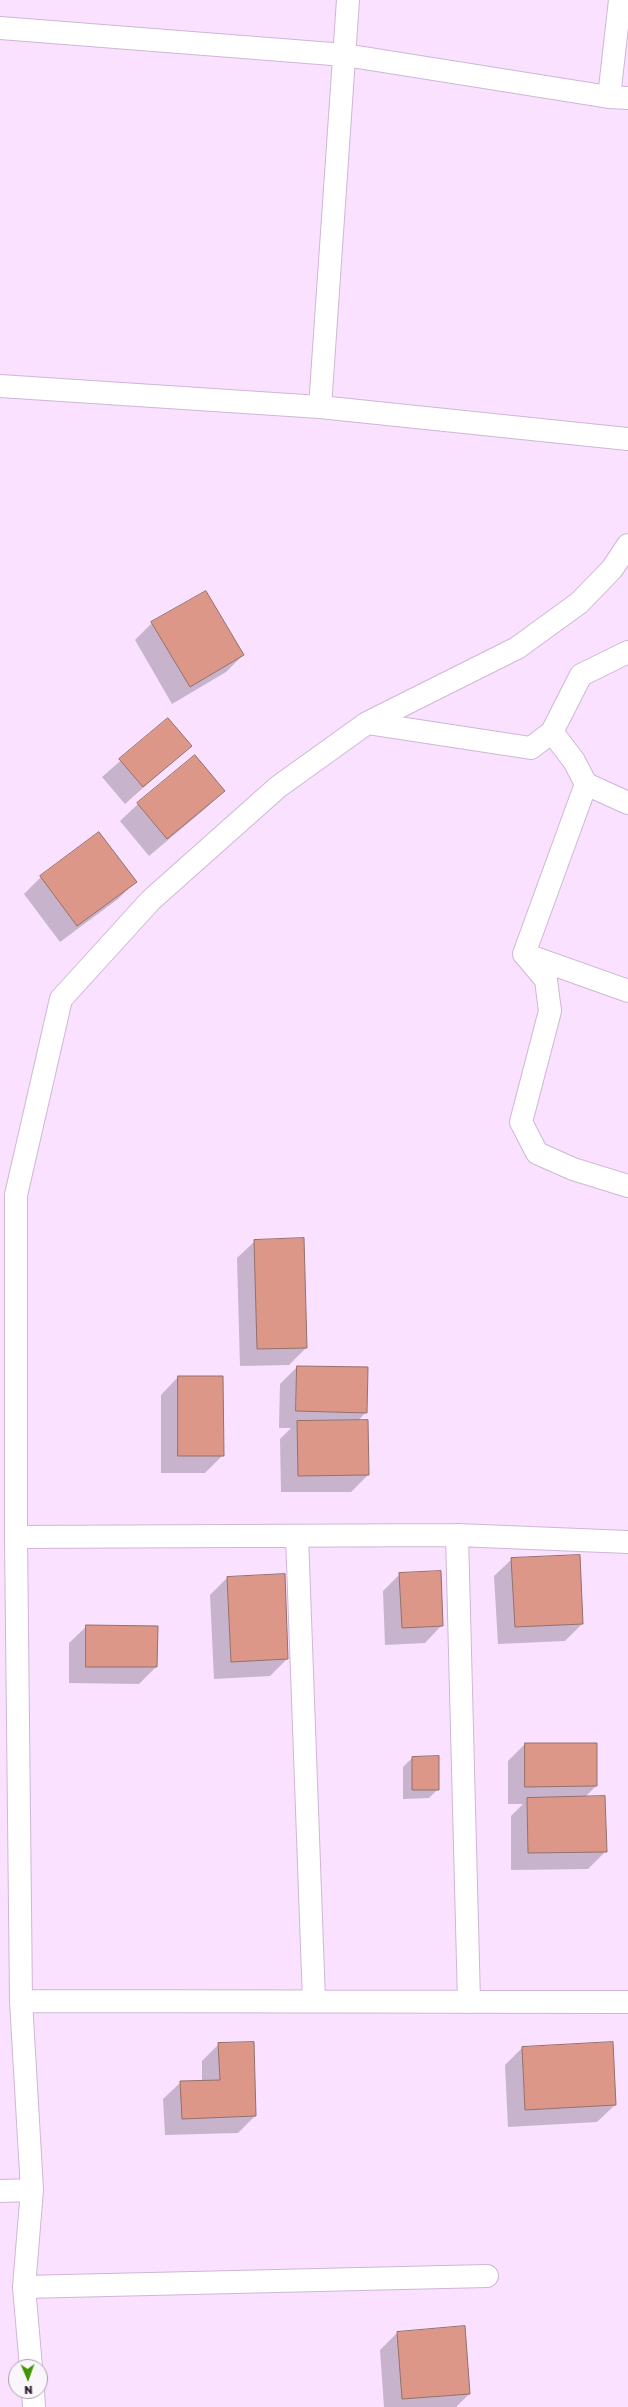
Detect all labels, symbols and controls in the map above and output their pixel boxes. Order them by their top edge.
north arrow [8,2359,48,2399]
text: N [24,2384,33,2397]

